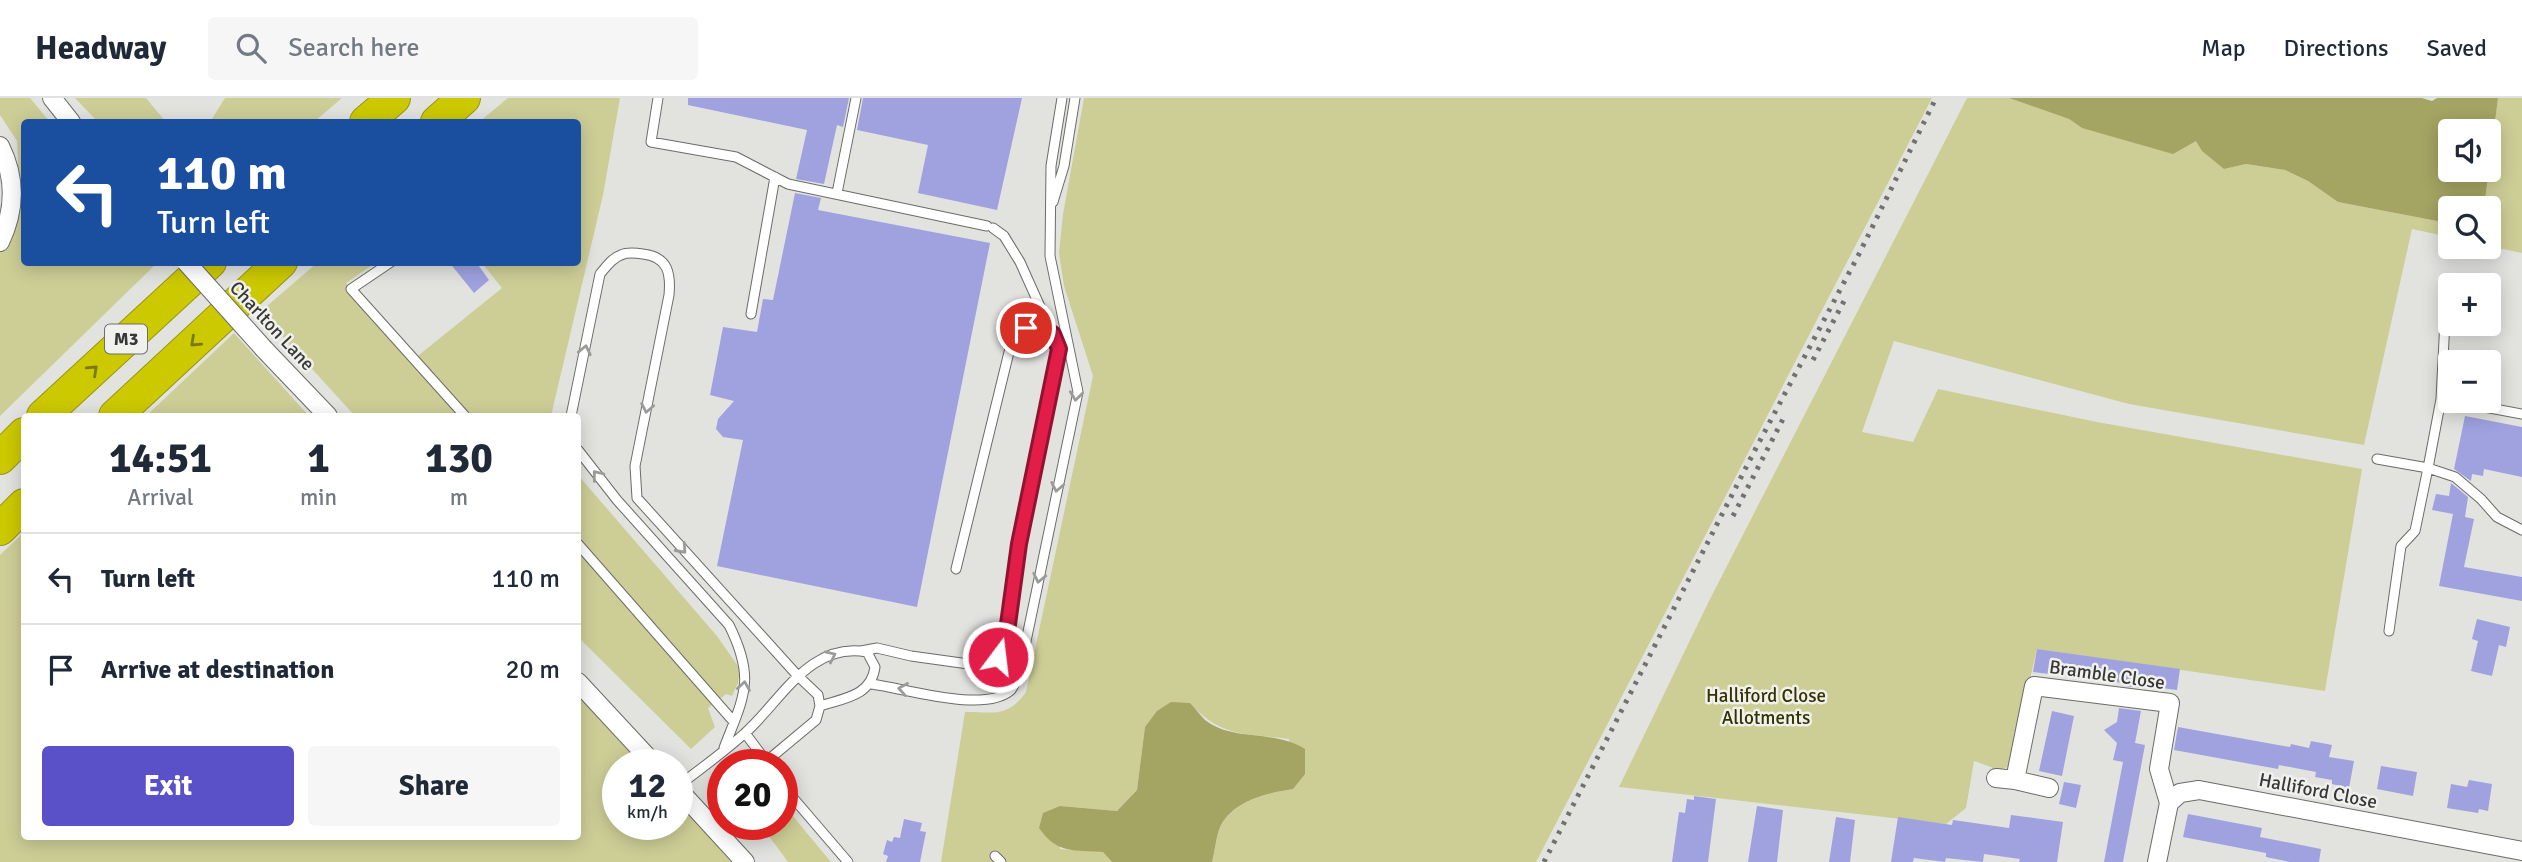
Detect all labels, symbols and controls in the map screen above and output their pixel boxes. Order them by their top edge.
search box [208,17,698,80]
text: Headway [35,28,166,69]
icon: search [232,29,270,67]
text: Search here [288,32,419,64]
text: Map [2201,33,2246,63]
text: Directions [2284,33,2389,63]
text: Saved [2427,33,2487,63]
map controls [2438,119,2501,413]
button: sound [2438,119,2501,182]
text: 110 m [157,143,287,203]
icon: left [42,147,133,238]
button: search [2438,196,2501,259]
text: Turn left [157,203,270,242]
button: + [2438,273,2501,336]
street label: Charlton Lane [224,276,320,376]
pin [996,298,1056,358]
icon: arrive [1007,309,1045,347]
road number: M3 [105,325,147,354]
one-way arrow [190,334,203,346]
one-way arrow [577,344,592,356]
button: − [2438,350,2501,413]
one-way arrow [84,365,97,378]
one-way arrow [1068,390,1083,402]
one-way arrow [640,402,655,414]
text: 14:51 [109,433,212,484]
text: 1 [307,433,330,484]
text: 130 [425,433,493,484]
one-way arrow [593,470,605,483]
one-way arrow [1051,481,1066,493]
text: Arrival [127,483,194,512]
text: min [300,483,337,512]
text: m [450,483,468,512]
one-way arrow [674,541,687,554]
icon: left [42,560,80,598]
text: Turn left [101,563,195,595]
text: 110 m [491,563,560,595]
one-way arrow [1032,572,1047,584]
position arrow [961,620,1035,694]
one-way arrow [824,650,836,664]
icon: arrive [42,651,80,689]
text: Arrive at destination [101,654,334,686]
text: 20 m [505,654,560,686]
street label: Bramble Close [2048,655,2166,695]
one-way arrow [736,680,751,692]
one-way arrow [897,682,909,697]
park label: Halliford Close Allotments [1706,684,1826,730]
button: Exit [42,746,294,826]
button: Share [308,746,560,826]
speed limit sign: 20 [707,749,798,840]
text: 12 [629,764,666,807]
street label: Halliford Close [2257,768,2379,814]
text: km/h [627,801,668,823]

